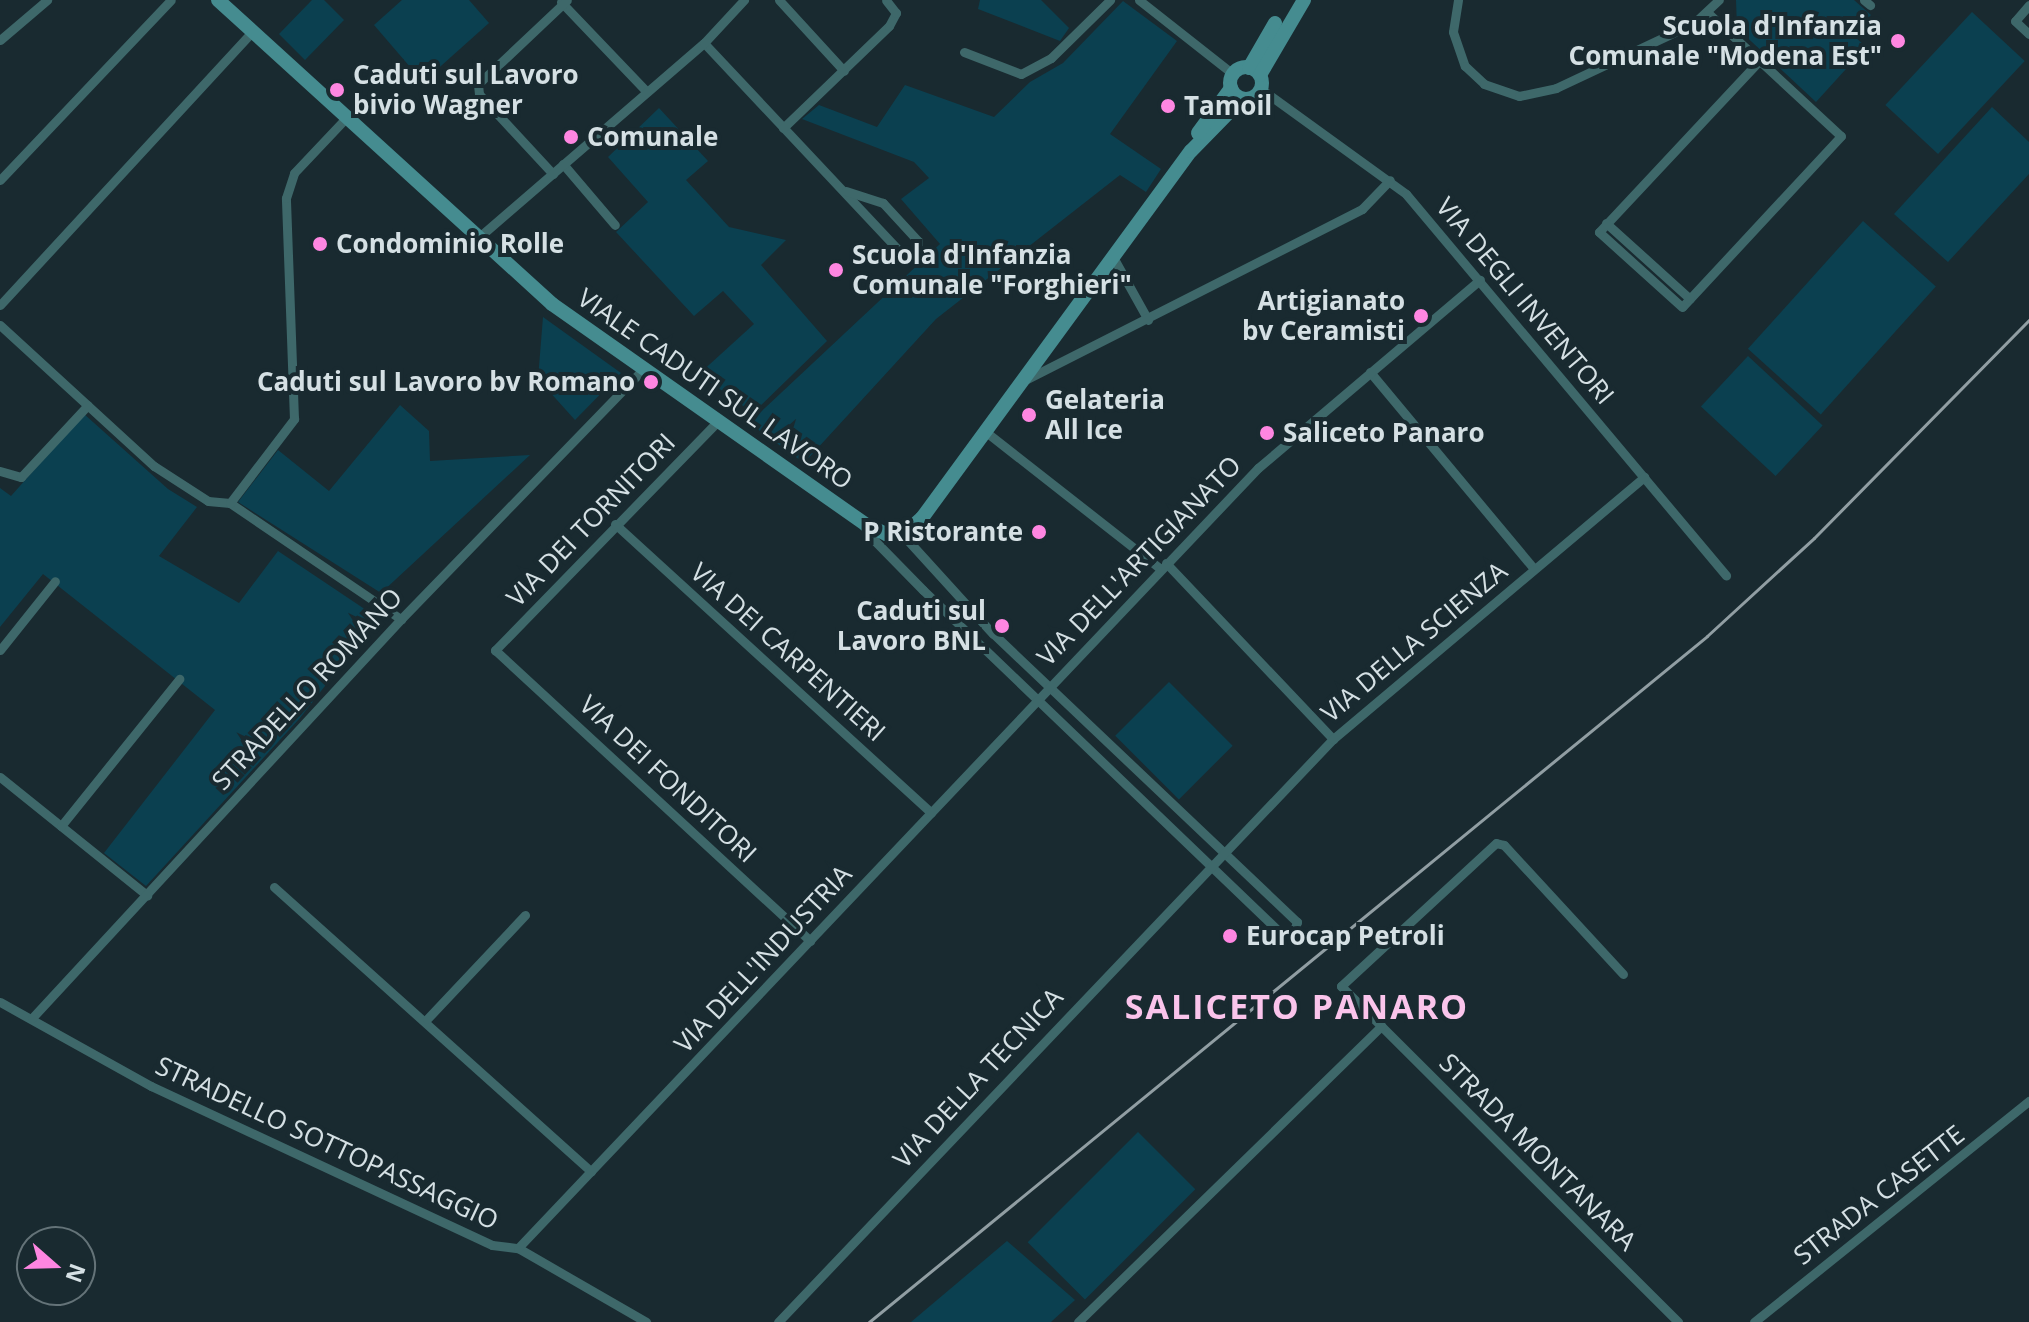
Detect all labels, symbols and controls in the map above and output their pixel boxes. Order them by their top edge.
place label: Scuola d'Infanzia Comunale "Modena Est" [1569,10,1882,72]
marker: Scuola d'Infanzia Comunale "Modena Est" [1889,32,1907,50]
place label: Caduti sul Lavoro bivio Wagner [353,59,579,120]
marker: Caduti sul Lavoro bivio Wagner [328,81,346,99]
place label: Tamoil [1184,90,1272,122]
marker: Tamoil [1159,97,1177,115]
place label: Comunale [587,121,718,153]
marker: Comunale [562,128,580,146]
street label: VIA DEGLI INVENTORI [1429,191,1621,411]
place label: Condominio Rolle [336,228,564,260]
marker: Condominio Rolle [311,235,329,253]
place label: Scuola d'Infanzia Comunale "Forghieri" [852,239,1132,300]
marker: Scuola d'Infanzia Comunale "Forghieri" [827,261,845,279]
street label: VIALE CADUTI SUL LAVORO [572,282,858,496]
place label: Artigianato bv Ceramisti [1242,285,1405,346]
marker: Artigianato bv Ceramisti [1412,307,1430,325]
place label: Caduti sul Lavoro bv Romano [257,366,635,398]
marker: Caduti sul Lavoro bv Romano [642,373,660,391]
place label: Gelateria All Ice [1045,384,1165,446]
marker: Gelateria All Ice [1020,406,1038,424]
place label: Saliceto Panaro [1283,417,1484,449]
marker: Saliceto Panaro [1258,424,1276,442]
street label: VIA DEI TORNITORI [500,427,682,613]
street label: VIA DELL'ARTIGIANATO [1031,450,1247,672]
place label: P Ristorante [863,516,1023,548]
marker: P Ristorante [1030,523,1048,541]
street label: VIA DELLA SCIENZA [1315,555,1513,729]
street label: VIA DEI CARPENTIERI [684,556,892,748]
street label: STRADELLO ROMANO [205,582,409,796]
place label: Caduti sul Lavoro BNL [837,595,986,656]
marker: Caduti sul Lavoro BNL [993,617,1011,635]
street label: VIA DEI FONDITORI [573,689,763,869]
street label: VIA DELL'INDUSTRIA [668,859,858,1059]
place label: Eurocap Petroli [1246,920,1445,952]
marker: Eurocap Petroli [1221,927,1239,945]
street label: VIA DELLA TECNICA [887,982,1069,1174]
district label: SALICETO PANARO [1125,987,1469,1027]
street label: STRADA MONTANARA [1433,1047,1643,1257]
street label: STRADELLO SOTTOPASSAGGIO [151,1050,503,1236]
street label: STRADA CASETTE [1788,1119,1970,1271]
north arrow [16,1226,96,1306]
text: N [60,1260,94,1287]

